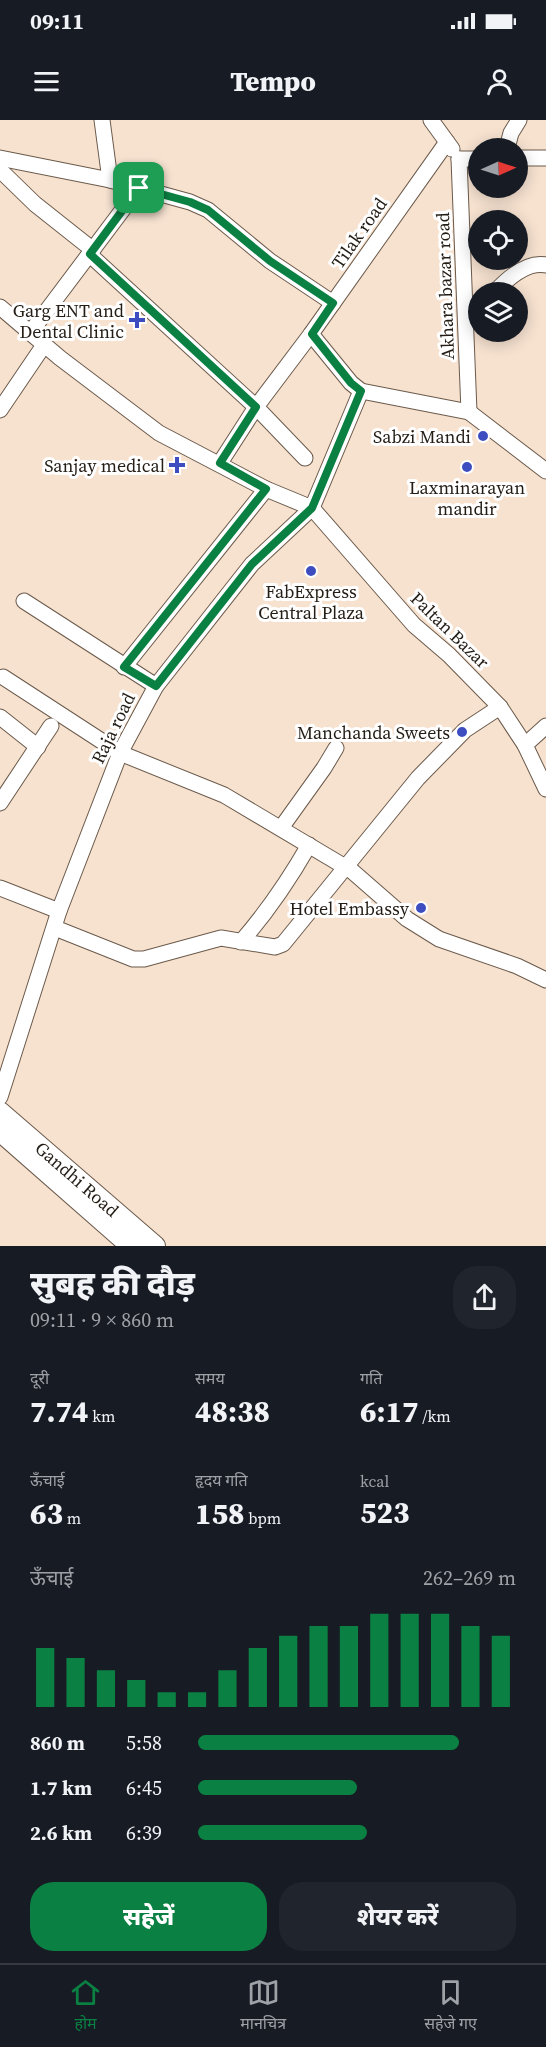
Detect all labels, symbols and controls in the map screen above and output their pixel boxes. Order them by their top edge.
text: 09:11 [30,6,84,36]
text: Tempo [230,63,316,100]
icon: menu [30,65,63,98]
icon: person [483,65,516,98]
north arrow [468,138,528,198]
map controls [468,138,528,342]
pin [113,162,164,213]
icon: arrive [122,171,155,204]
street label: Tilak road [325,193,393,273]
button: locate [468,210,528,270]
street label: Akhara bazar road [430,212,460,360]
button: layers [468,282,528,342]
place label: Garg ENT and Dental Clinic [13,298,124,344]
marker: Garg ENT and Dental Clinic [128,311,146,329]
place label: Sabzi Mandi [373,424,471,449]
marker: Sabzi Mandi [476,429,490,443]
place label: Sanjay medical [44,453,165,478]
marker: Sanjay medical [170,458,184,472]
marker: Laxminarayan mandir [460,460,474,474]
place label: Laxminarayan mandir [409,475,525,521]
marker: FabExpress Central Plaza [304,564,318,578]
place label: FabExpress Central Plaza [258,579,365,625]
street label: Paltan Bazar [405,586,495,674]
street label: Raja road [85,688,141,768]
place label: Manchanda Sweets [297,720,450,745]
marker: Manchanda Sweets [455,725,469,739]
place label: Hotel Embassy [290,896,410,921]
marker: Hotel Embassy [414,901,428,915]
street label: Gandhi Road [30,1136,124,1222]
text: सुबह की दौड़ [30,1261,195,1306]
button: share [453,1266,516,1329]
text: 09:11 · 9 × 860 m [30,1306,174,1334]
text: दूरी [30,1367,49,1389]
text: समय [195,1367,225,1389]
text: गति [360,1367,382,1389]
text: 7.74 [30,1391,89,1432]
text: 48:38 [195,1391,270,1432]
text: 6:17 [360,1391,419,1432]
text: km [89,1405,116,1427]
text: /km [419,1405,451,1427]
text: ऊँचाई [30,1469,65,1491]
text: हृदय गति [195,1469,248,1491]
text: kcal [360,1470,389,1492]
text: 523 [360,1492,410,1533]
text: 63 [30,1493,63,1534]
text: 158 [195,1493,245,1534]
text: m [63,1507,81,1529]
text: bpm [245,1507,281,1529]
text: ऊँचाई [30,1564,73,1592]
text: 262–269 m [423,1564,516,1592]
text: 860 m [30,1729,85,1757]
text: 5:58 [126,1729,162,1757]
text: 1.7 km [30,1774,92,1802]
text: 6:45 [126,1774,162,1802]
text: 2.6 km [30,1819,92,1847]
text: 6:39 [126,1819,162,1847]
button: सहेजें [30,1882,267,1951]
button: शेयर करें [279,1882,516,1951]
tab: होम [69,1976,102,2036]
tab: मानचित्र [240,1976,286,2036]
tab: सहेजे गए [424,1976,477,2036]

